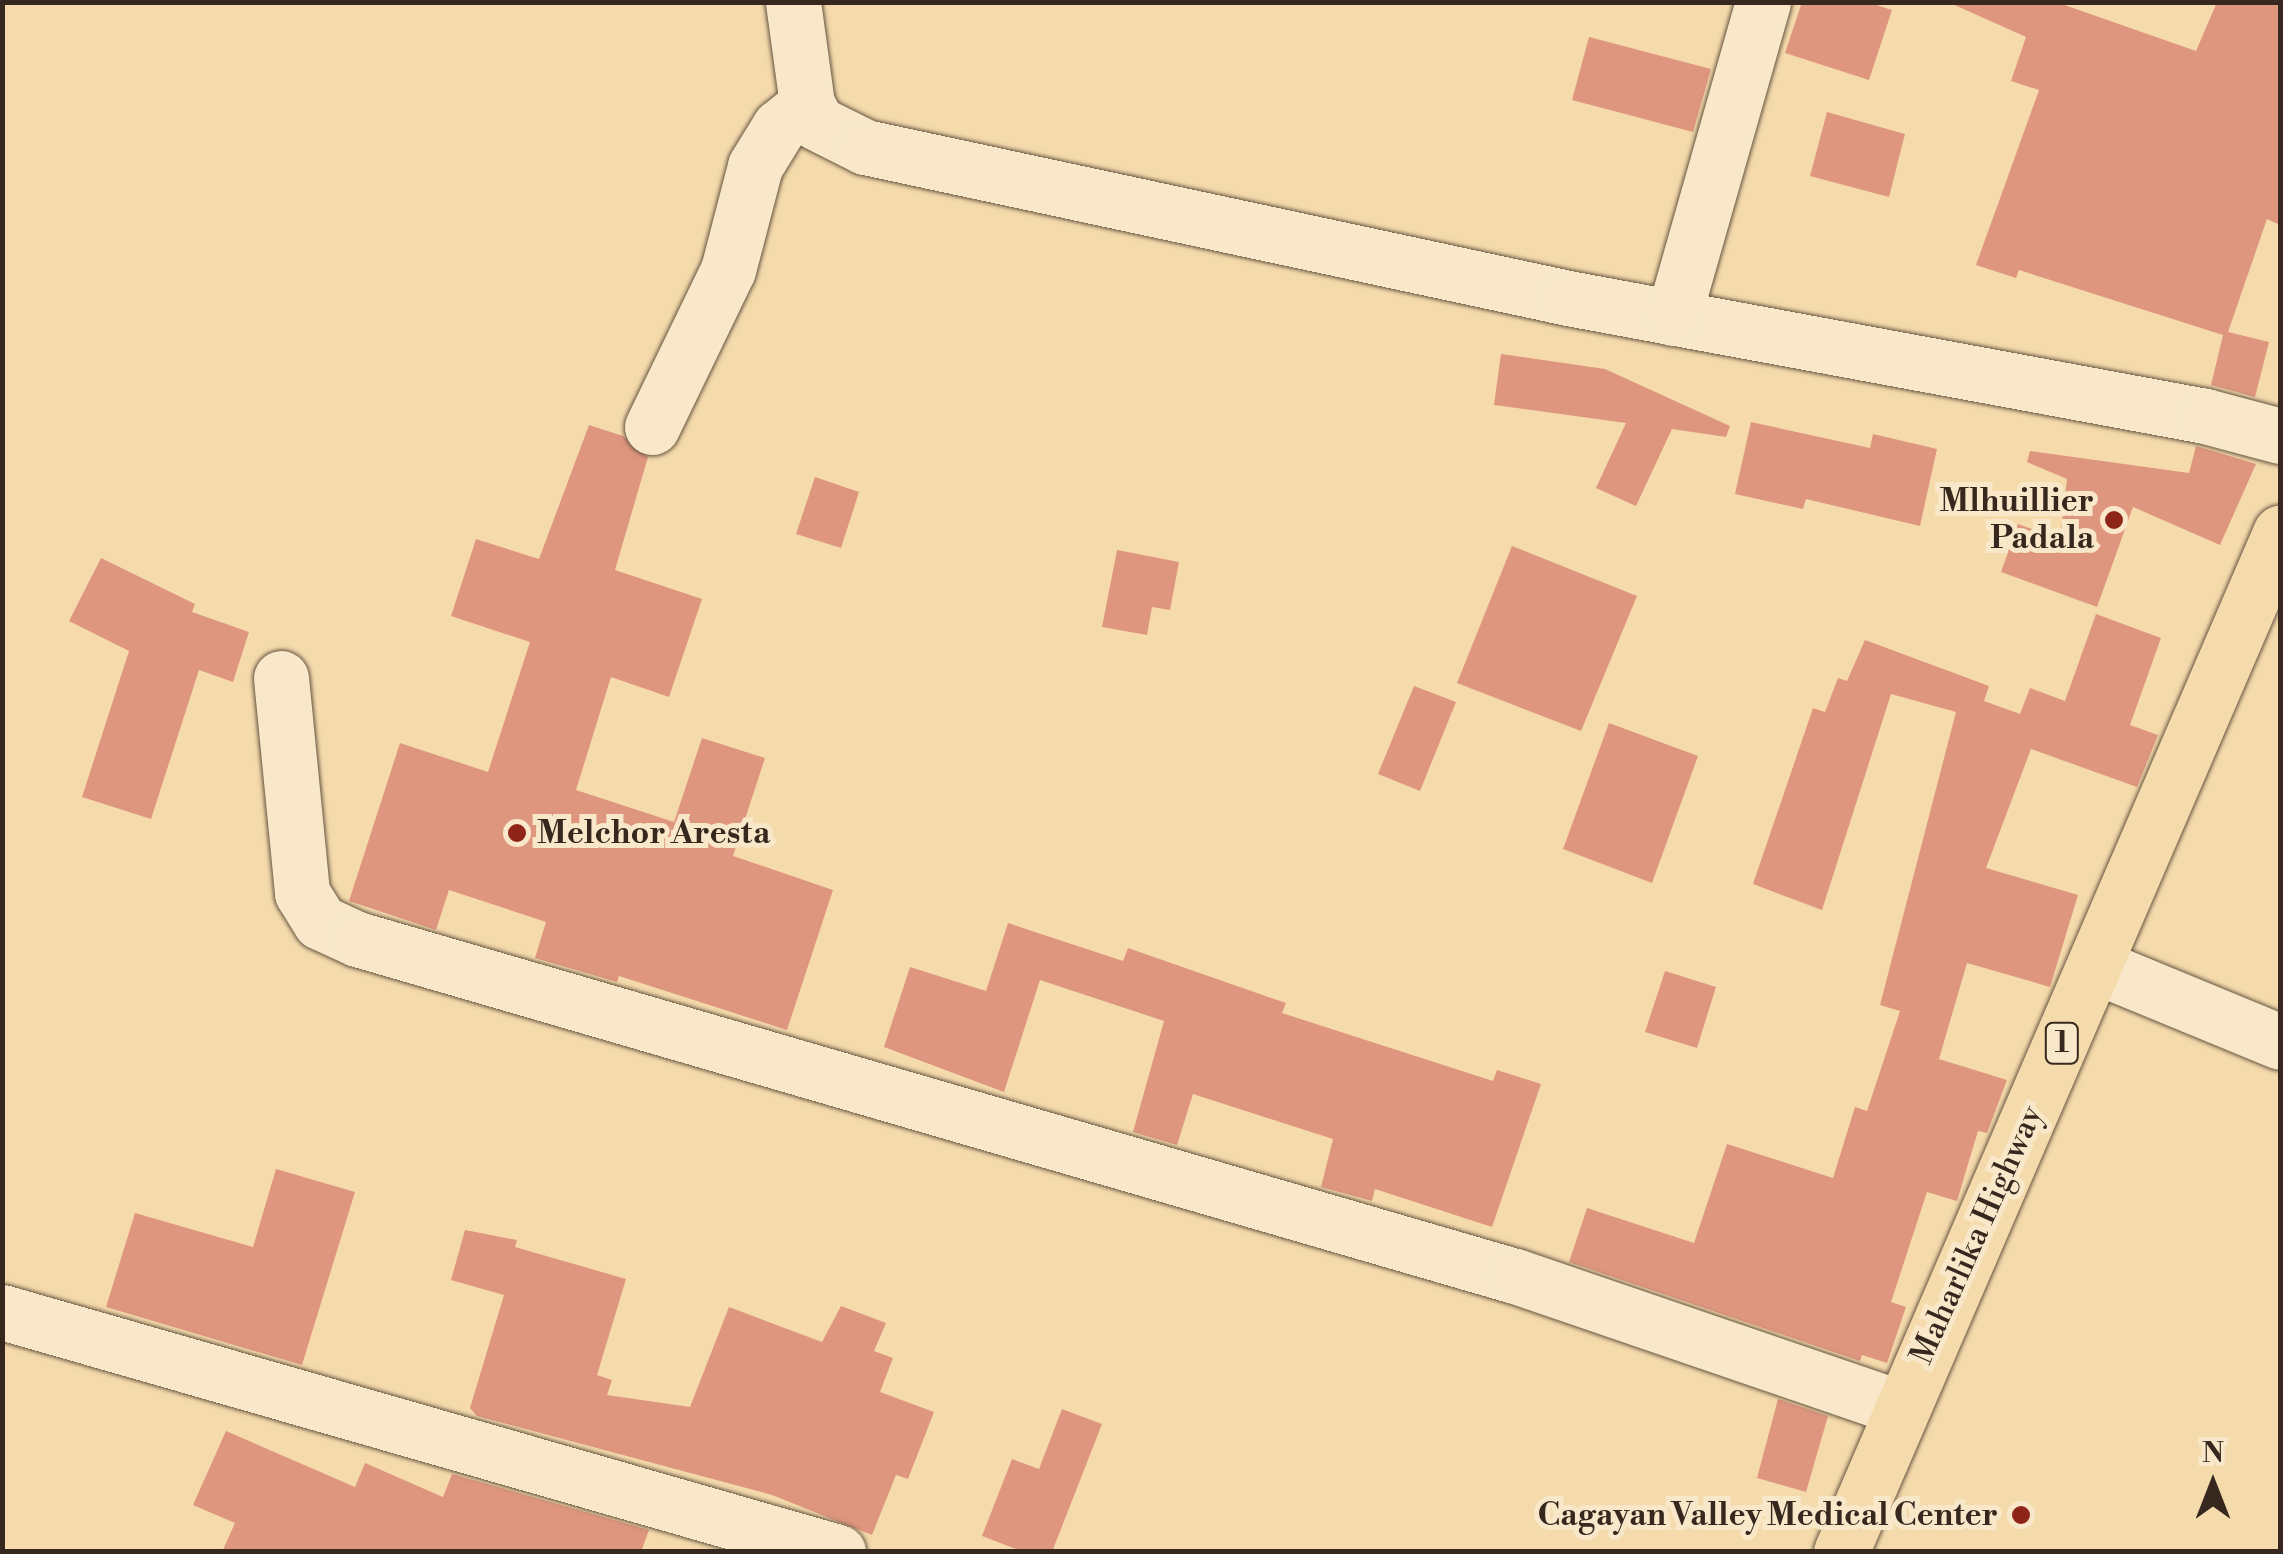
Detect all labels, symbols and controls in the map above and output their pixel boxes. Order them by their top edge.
place label: Mlhuillier Padala [1940,483,2094,558]
marker: Mlhuillier Padala [2103,509,2125,531]
place label: Melchor Aresta [537,814,770,852]
marker: Melchor Aresta [506,822,528,844]
road number: 1 [2044,1018,2080,1068]
street label: Maharlika Highway [1903,1100,2051,1370]
north arrow [2163,1434,2263,1534]
text: N [2202,1436,2224,1471]
place label: Cagayan Valley Medical Center [1537,1496,1998,1534]
marker: Cagayan Valley Medical Center [2008,1502,2034,1528]

